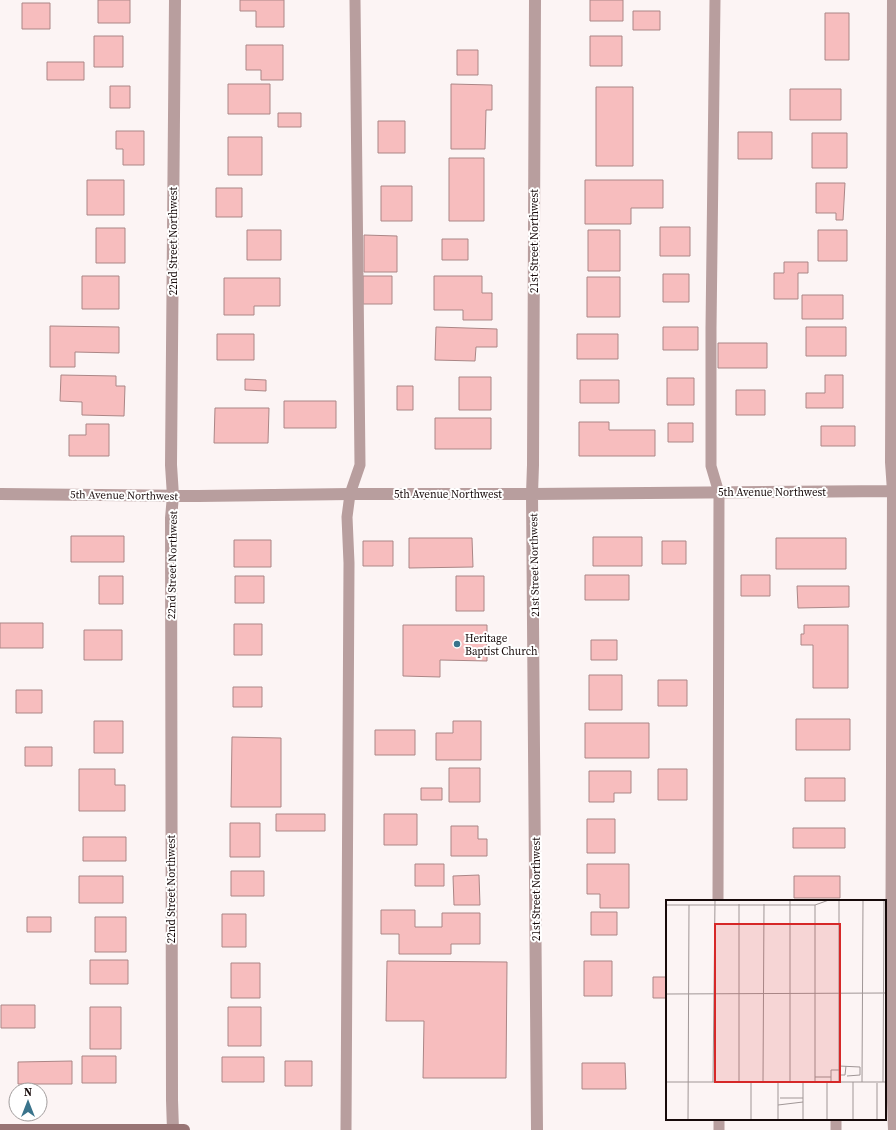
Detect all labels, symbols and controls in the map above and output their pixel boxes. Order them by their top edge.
street label: 22nd Street Northwest [166,186,181,295]
street label: 21st Street Northwest [527,189,542,293]
street label: 5th Avenue Northwest [718,485,826,500]
street label: 5th Avenue Northwest [70,487,178,504]
street label: 5th Avenue Northwest [394,487,502,502]
street label: 22nd Street Northwest [164,510,181,619]
street label: 21st Street Northwest [526,513,543,617]
place label: Heritage Baptist Church [465,631,538,659]
marker: Heritage Baptist Church [452,639,462,649]
street label: 22nd Street Northwest [164,834,179,943]
street label: 21st Street Northwest [529,837,544,941]
inset map [666,900,886,1120]
north arrow [8,1082,48,1122]
text: N [24,1085,32,1100]

